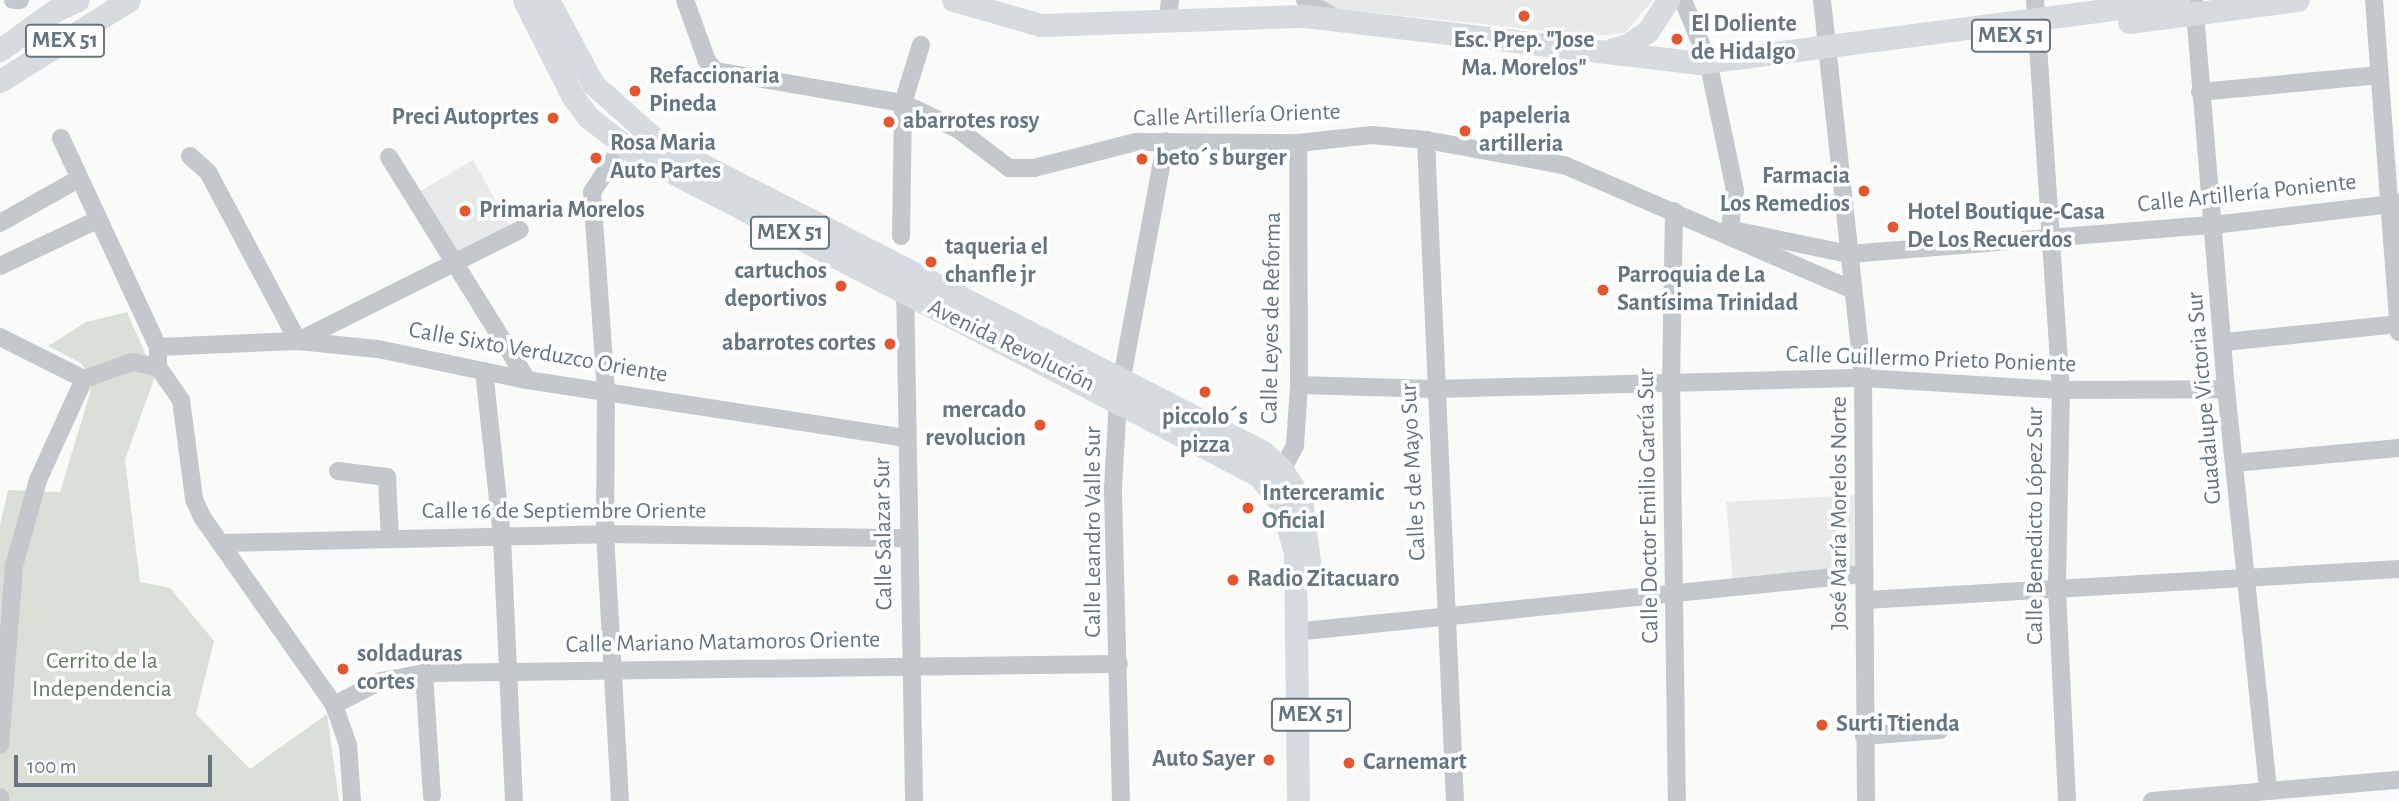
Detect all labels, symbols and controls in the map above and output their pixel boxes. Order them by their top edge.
marker: Esc. Prep. "Jose Ma. Morelos" [1516,8,1532,24]
place label: El Doliente de Hidalgo [1691,11,1797,67]
road number: MEX 51 [1971,17,2051,56]
road number: MEX 51 [25,22,105,60]
place label: Esc. Prep. "Jose Ma. Morelos" [1453,27,1595,83]
marker: El Doliente de Hidalgo [1669,31,1685,47]
place label: Refaccionaria Pineda [649,63,780,119]
marker: Refaccionaria Pineda [627,83,643,99]
street label: Calle Artillería Oriente [1133,98,1341,134]
place label: papeleria artilleria [1479,103,1570,159]
place label: Preci Autoprtes [392,104,539,132]
place label: abarrotes rosy [903,108,1039,136]
marker: Preci Autoprtes [545,110,561,126]
marker: abarrotes rosy [881,114,897,130]
marker: papeleria artilleria [1457,123,1473,139]
place label: Rosa Maria Auto Partes [610,130,721,186]
place label: beto´s burger [1156,145,1287,173]
marker: Rosa Maria Auto Partes [588,150,604,166]
marker: beto´s burger [1134,151,1150,167]
place label: Farmacia Los Remedios [1720,163,1850,219]
street label: Calle Artillería Poniente [2136,168,2358,220]
marker: Farmacia Los Remedios [1856,183,1872,199]
place label: Primaria Morelos [479,197,645,225]
place label: Hotel Boutique-Casa De Los Recuerdos [1907,199,2105,255]
marker: Primaria Morelos [457,203,473,219]
street label: Calle Leyes de Reforma [1256,212,1288,424]
road number: MEX 51 [750,214,830,252]
marker: Hotel Boutique-Casa De Los Recuerdos [1885,219,1901,235]
place label: taqueria el chanfle jr [945,234,1048,290]
marker: taqueria el chanfle jr [923,254,939,270]
place label: cartuchos deportivos [725,258,827,314]
place label: Parroquia de La Santísima Trinidad [1617,262,1798,318]
marker: cartuchos deportivos [833,278,849,294]
marker: Parroquia de La Santísima Trinidad [1595,282,1611,298]
street label: Guadalupe Victoria Sur [2181,291,2229,505]
street label: Avenida Revolución [923,293,1099,399]
street label: Calle Sixto Verduzco Oriente [406,316,670,390]
place label: abarrotes cortes [722,330,876,358]
marker: abarrotes cortes [882,336,898,352]
street label: Calle Guillermo Prieto Poniente [1785,341,2077,379]
street label: Calle Doctor Emilio García Sur [1632,368,1666,644]
street label: Calle 5 de Mayo Sur [1395,382,1433,562]
marker: piccolo´s pizza [1197,384,1213,400]
street label: José María Morelos Norte [1826,396,1854,630]
place label: mercado revolucion [925,397,1026,453]
place label: piccolo´s pizza [1162,404,1248,460]
street label: Calle Benedicto López Sur [2022,407,2050,645]
marker: mercado revolucion [1032,417,1048,433]
street label: Calle Leandro Valle Sur [1080,426,1108,638]
street label: Calle Salazar Sur [868,457,900,611]
place label: Interceramic Oficial [1262,480,1384,536]
street label: Calle 16 de Septiembre Oriente [422,498,706,526]
marker: Interceramic Oficial [1240,500,1256,516]
place label: Radio Zitacuaro [1247,566,1399,594]
marker: Radio Zitacuaro [1225,572,1241,588]
street label: Calle Mariano Matamoros Oriente [566,626,880,660]
place label: soldaduras cortes [357,641,462,697]
park label: Cerrito de la Independencia [32,648,172,704]
marker: soldaduras cortes [335,661,351,677]
road number: MEX 51 [1271,695,1351,734]
place label: Surti Ttienda [1836,711,1960,739]
marker: Surti Ttienda [1814,717,1830,733]
scale bar [18,742,215,786]
place label: Auto Sayer [1152,746,1255,774]
place label: Carnemart [1363,749,1467,777]
marker: Auto Sayer [1261,752,1277,768]
marker: Carnemart [1341,755,1357,771]
text: 100 m [27,756,77,777]

